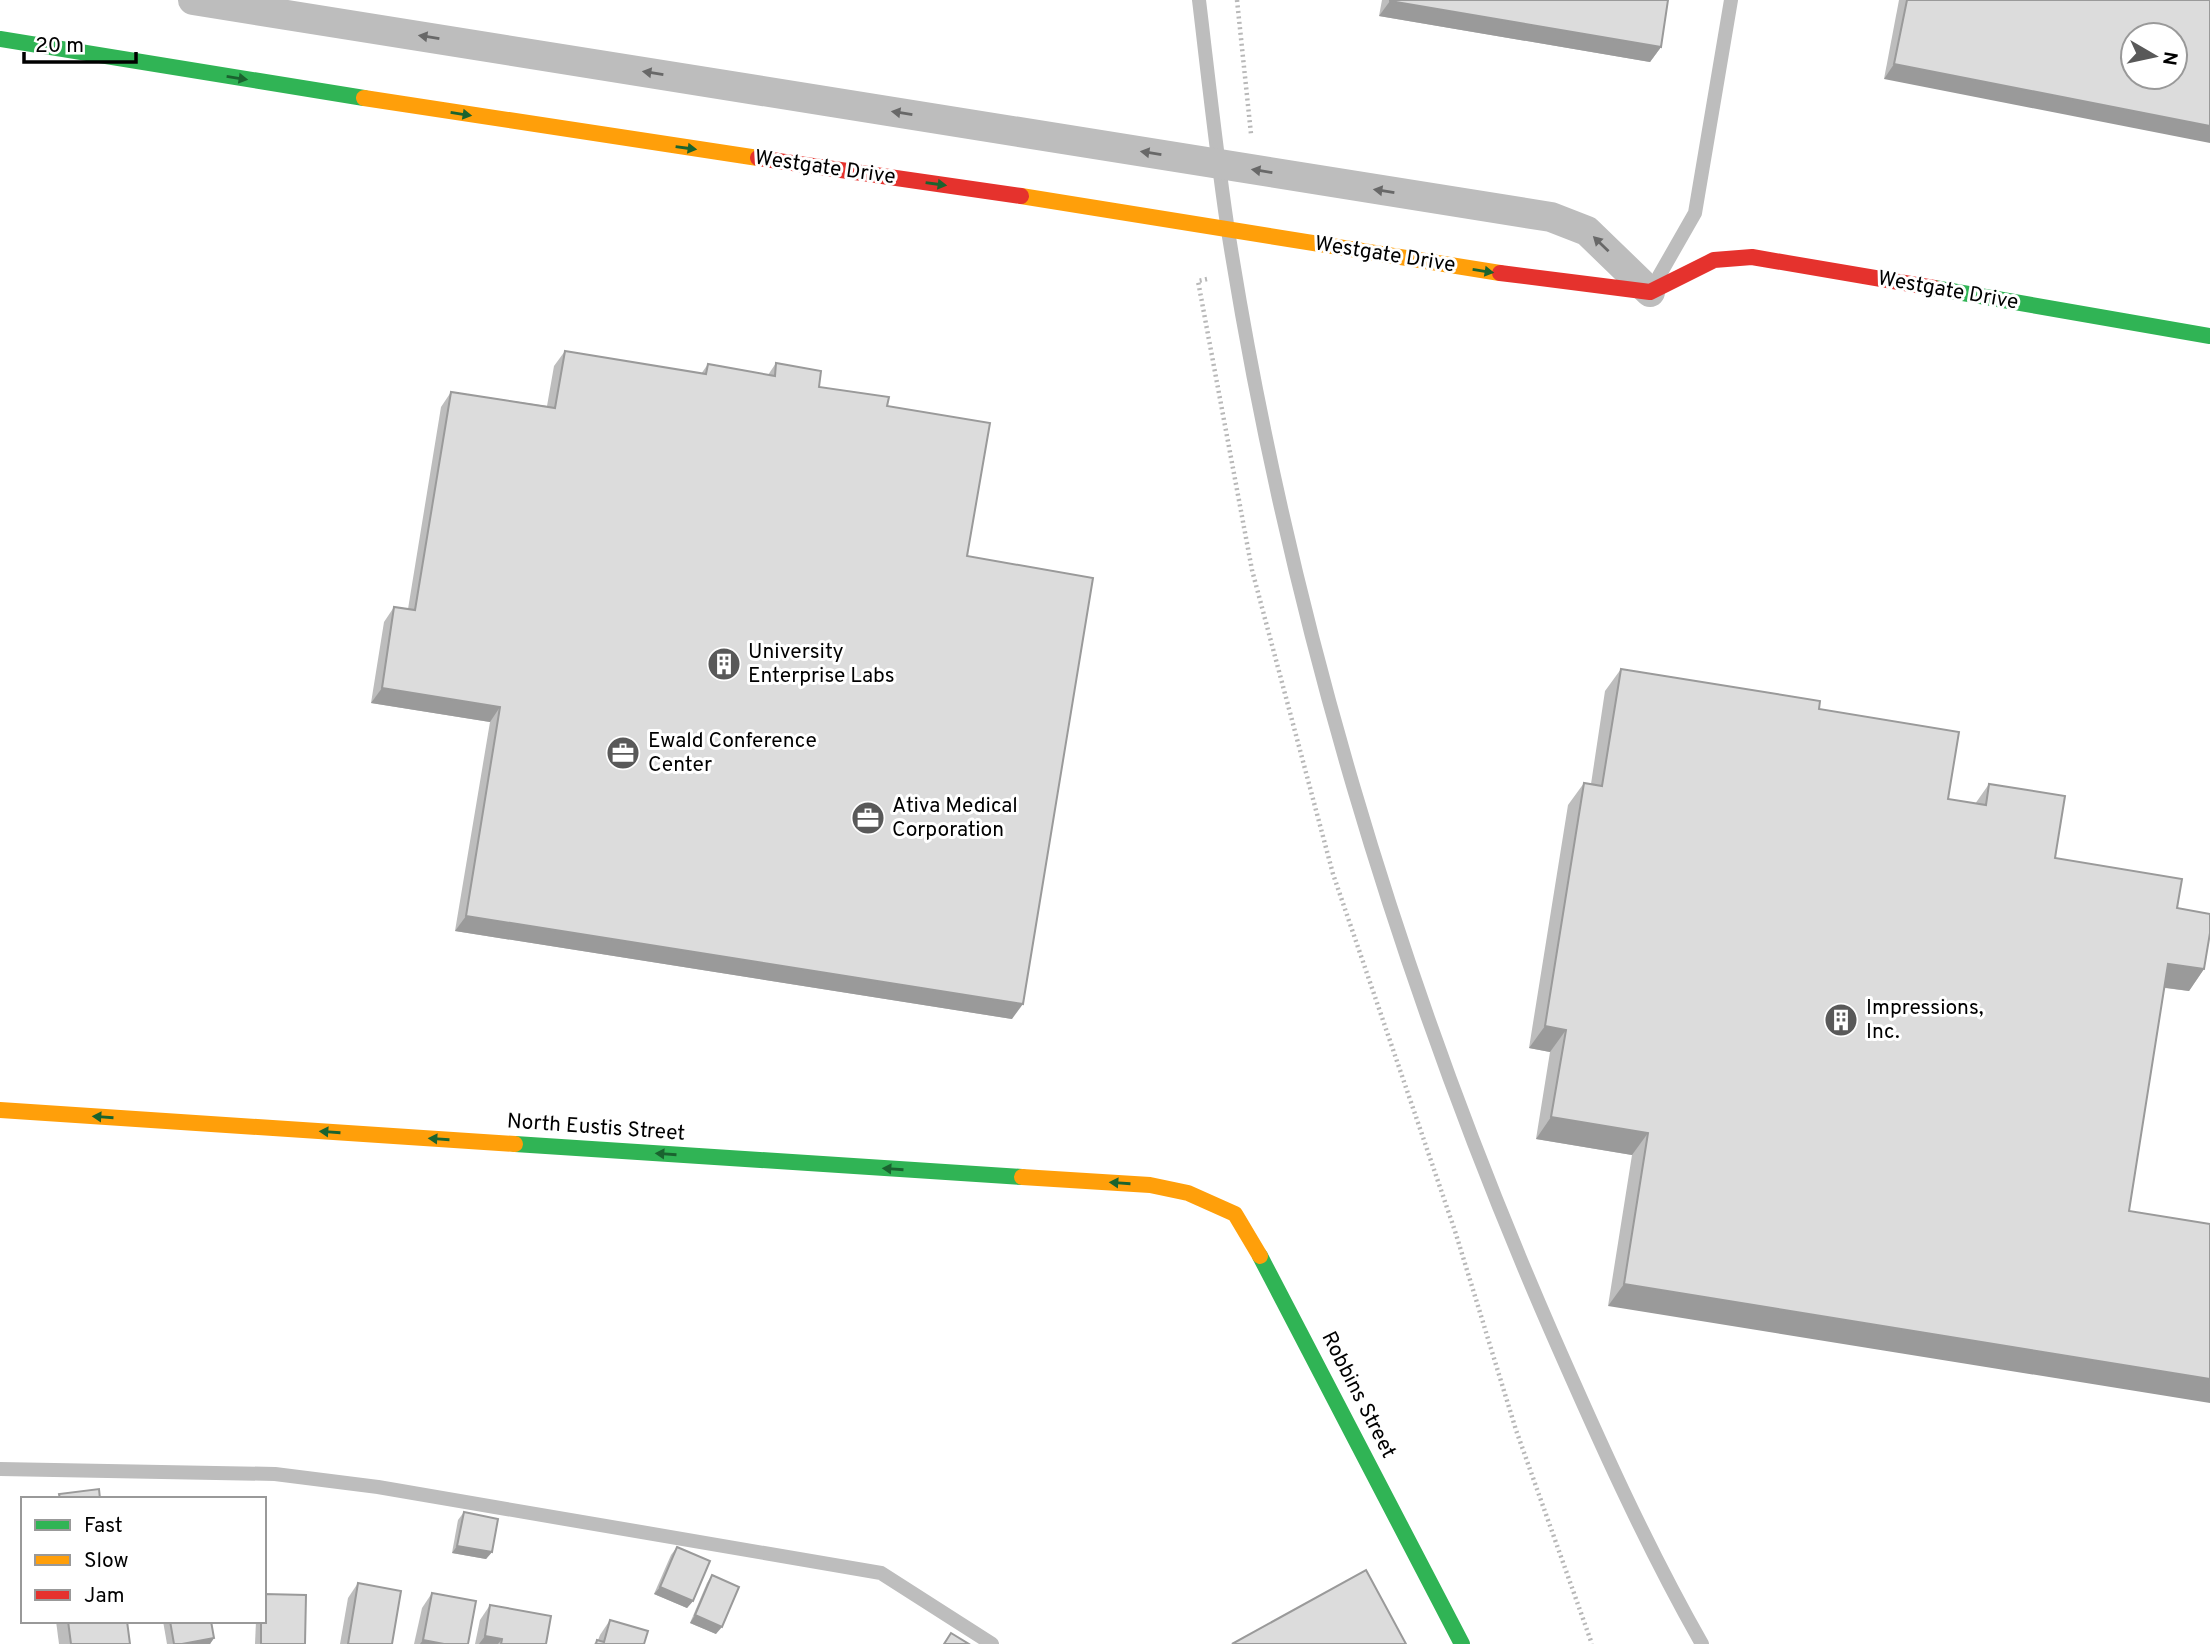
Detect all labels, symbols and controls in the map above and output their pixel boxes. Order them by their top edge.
scale bar [24,21,136,65]
north arrow [2119,21,2189,91]
one-way arrow [418,31,440,42]
text: 20 m [35,33,84,60]
text: N [2156,50,2182,67]
one-way arrow [642,67,664,78]
one-way arrow [226,73,248,84]
one-way arrow [891,107,913,118]
one-way arrow [450,109,472,120]
one-way arrow [675,142,697,153]
street label: Westgate Drive [753,145,897,191]
one-way arrow [1140,147,1162,158]
one-way arrow [1250,166,1272,177]
one-way arrow [925,179,947,190]
one-way arrow [1373,185,1395,196]
street label: Westgate Drive [1313,231,1457,279]
one-way arrow [1593,237,1610,253]
one-way arrow [1472,265,1494,276]
street label: Westgate Drive [1876,265,2020,317]
place label: University Enterprise Labs [748,639,895,690]
building icon: University Enterprise Labs [705,645,743,683]
place label: Ewald Conference Center [648,728,817,779]
office icon: Ewald Conference Center [604,734,642,772]
place label: Ativa Medical Corporation [892,793,1018,844]
office icon: Ativa Medical Corporation [849,799,887,837]
place label: Impressions, Inc. [1866,995,1984,1046]
building icon: Impressions, Inc. [1822,1001,1860,1039]
street label: North Eustis Street [506,1108,686,1148]
one-way arrow [92,1111,114,1122]
one-way arrow [319,1126,341,1137]
one-way arrow [428,1133,450,1144]
one-way arrow [655,1148,677,1159]
one-way arrow [882,1163,904,1174]
one-way arrow [1109,1178,1131,1189]
street label: Robbins Street [1315,1327,1401,1463]
legend [21,1497,266,1623]
text: Fast [84,1513,123,1540]
text: Slow [84,1548,129,1575]
text: Jam [84,1583,125,1610]

